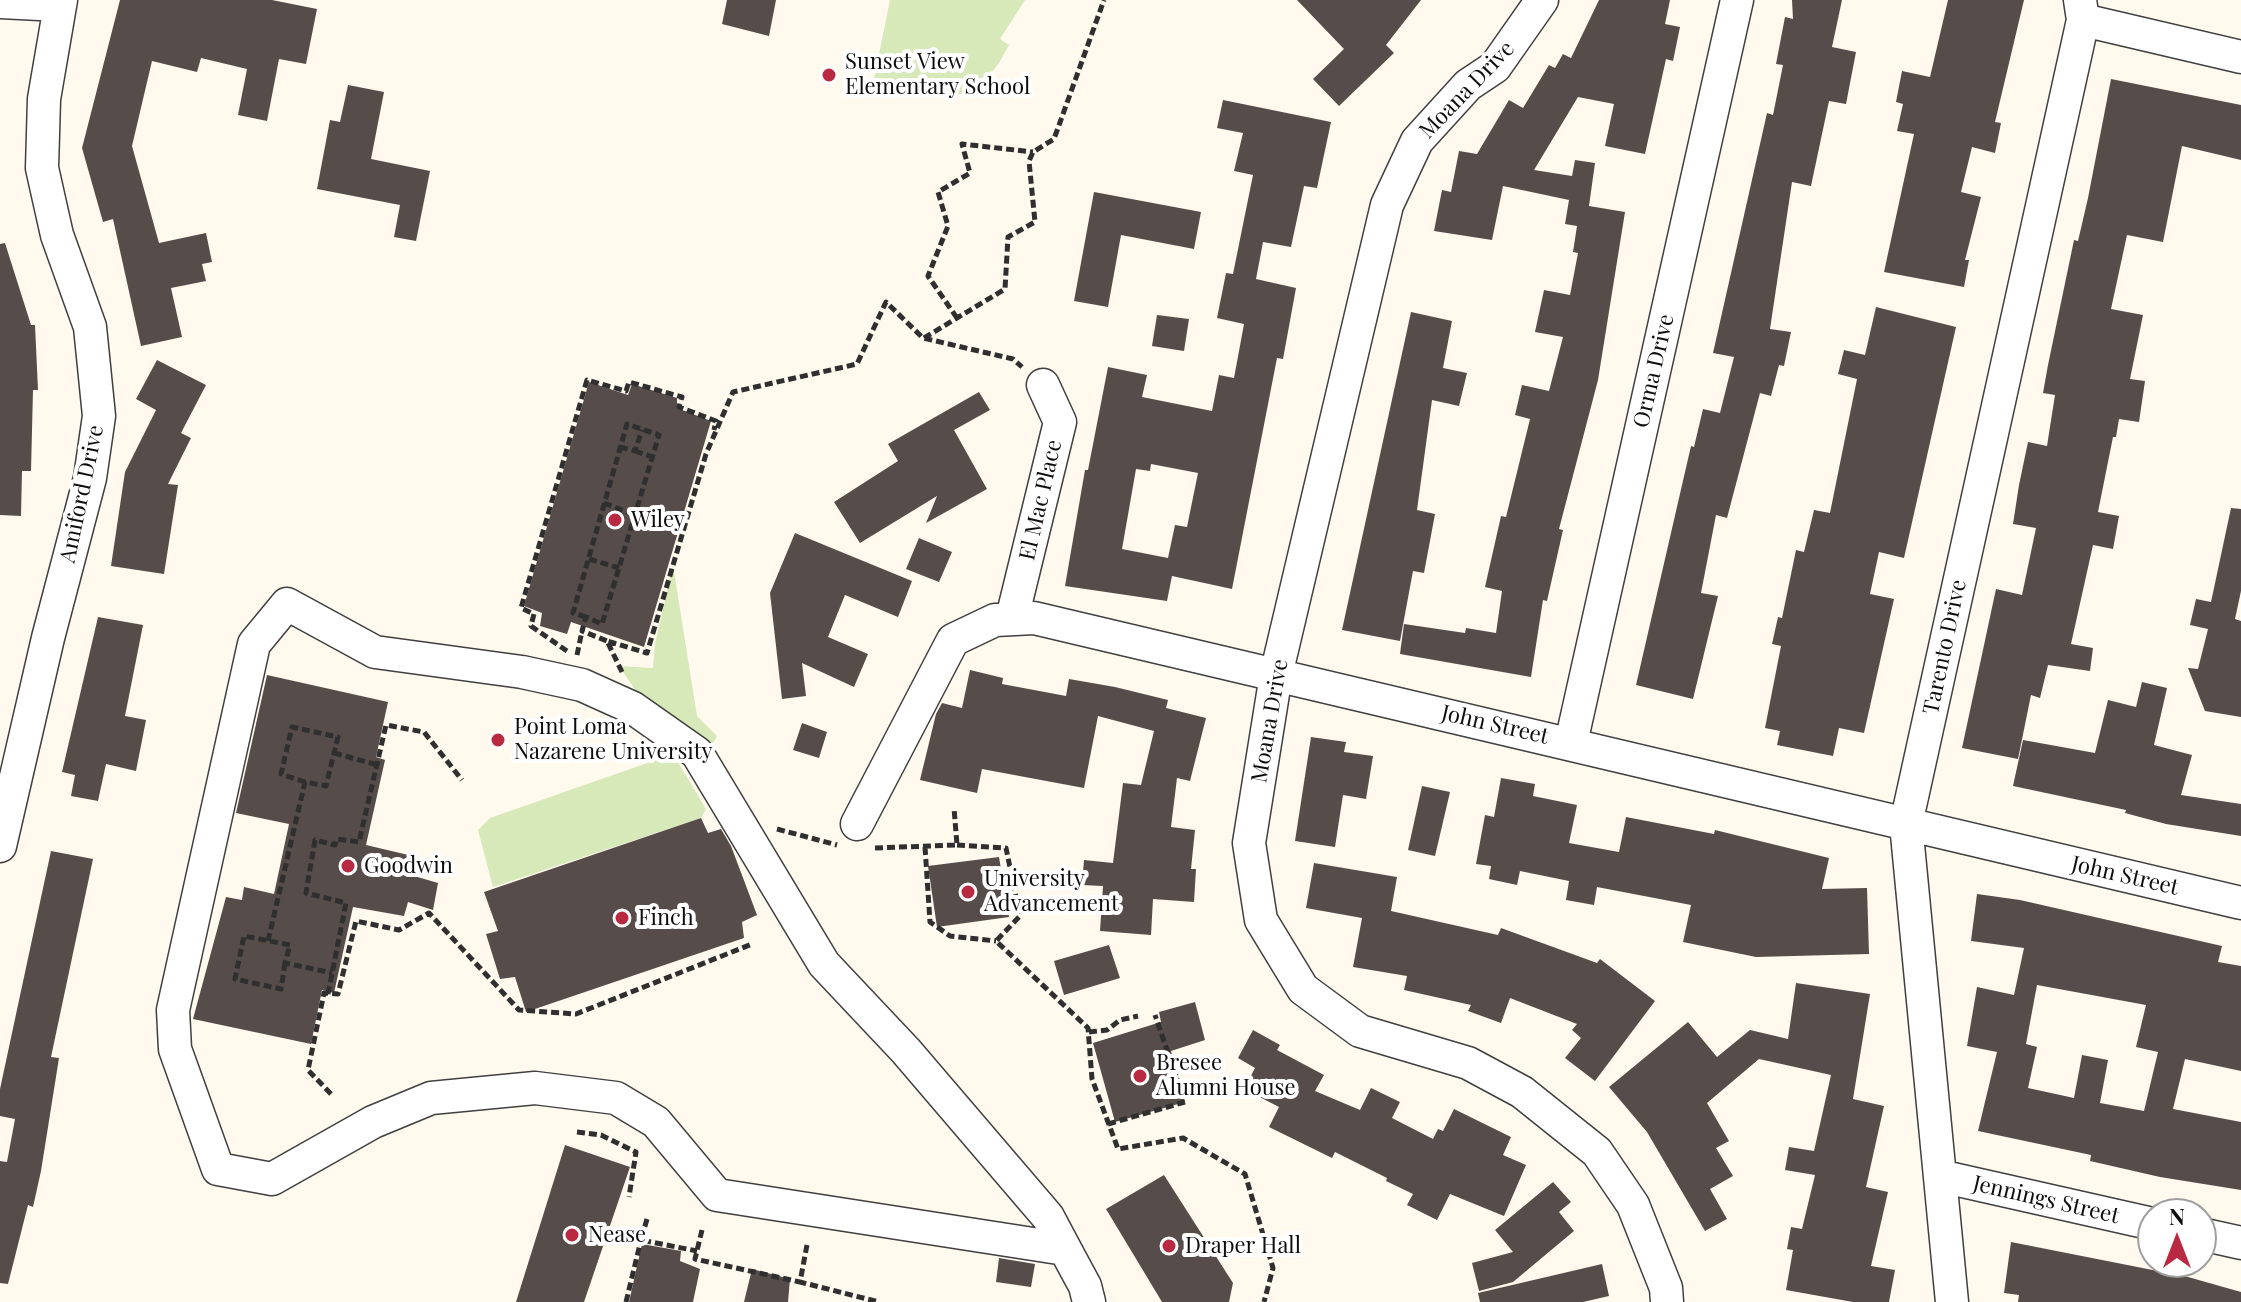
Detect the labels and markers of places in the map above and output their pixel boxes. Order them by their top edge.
place label: Sunset View Elementary School [845,49,1030,100]
marker: Sunset View Elementary School [820,66,838,84]
place label: Wiley [631,507,685,533]
marker: Wiley [606,511,624,529]
place label: Point Loma Nazarene University [514,714,713,766]
marker: Point Loma Nazarene University [489,731,507,749]
place label: Goodwin [364,853,453,879]
marker: Goodwin [339,857,357,875]
place label: University Advancement [984,866,1119,918]
marker: University Advancement [959,883,977,901]
place label: Finch [638,905,694,931]
marker: Finch [613,909,631,927]
place label: Bresee Alumni House [1156,1050,1296,1102]
marker: Bresee Alumni House [1131,1067,1149,1085]
place label: Nease [588,1222,646,1248]
marker: Nease [563,1226,581,1244]
place label: Draper Hall [1185,1233,1301,1259]
marker: Draper Hall [1160,1237,1178,1255]

